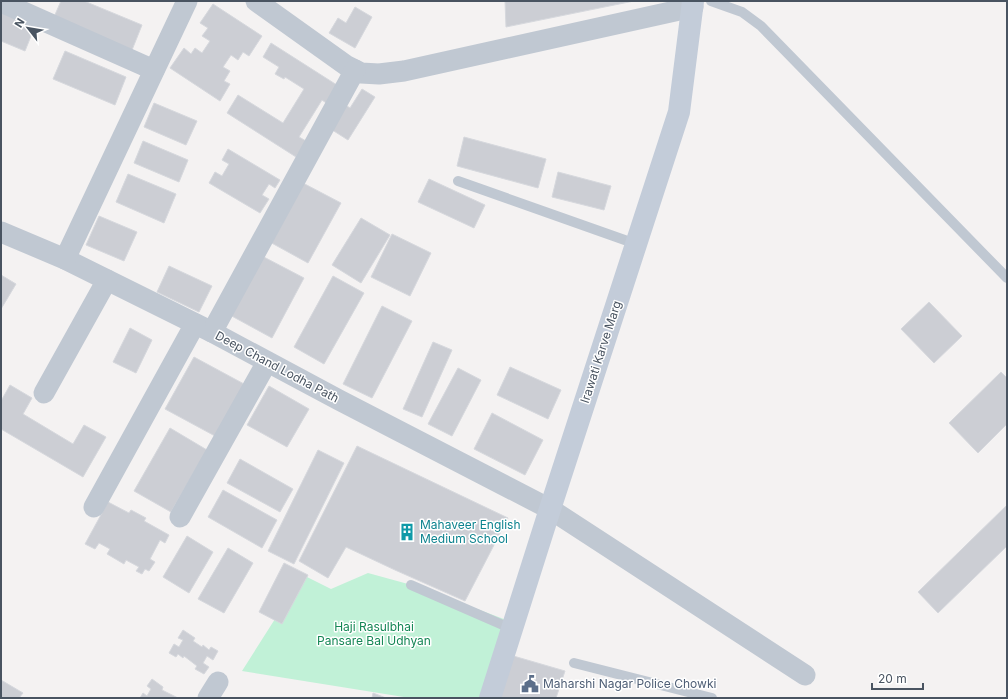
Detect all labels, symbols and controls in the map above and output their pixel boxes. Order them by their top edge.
north arrow [8,8,48,48]
text: N [11,16,28,30]
street label: Irawati Karve Marg [577,299,624,405]
street label: Deep Chand Lodha Path [213,328,342,406]
place label: Mahaveer English Medium School [420,517,521,546]
building icon: Mahaveer English Medium School [397,522,417,542]
park label: Haji Rasulbhai Pansare Bal Udhyan [317,619,431,648]
scale bar [872,665,923,691]
text: 20 m [878,671,907,686]
public building icon: Maharshi Nagar Police Chowki [520,674,540,694]
place label: Maharshi Nagar Police Chowki [543,676,716,691]

